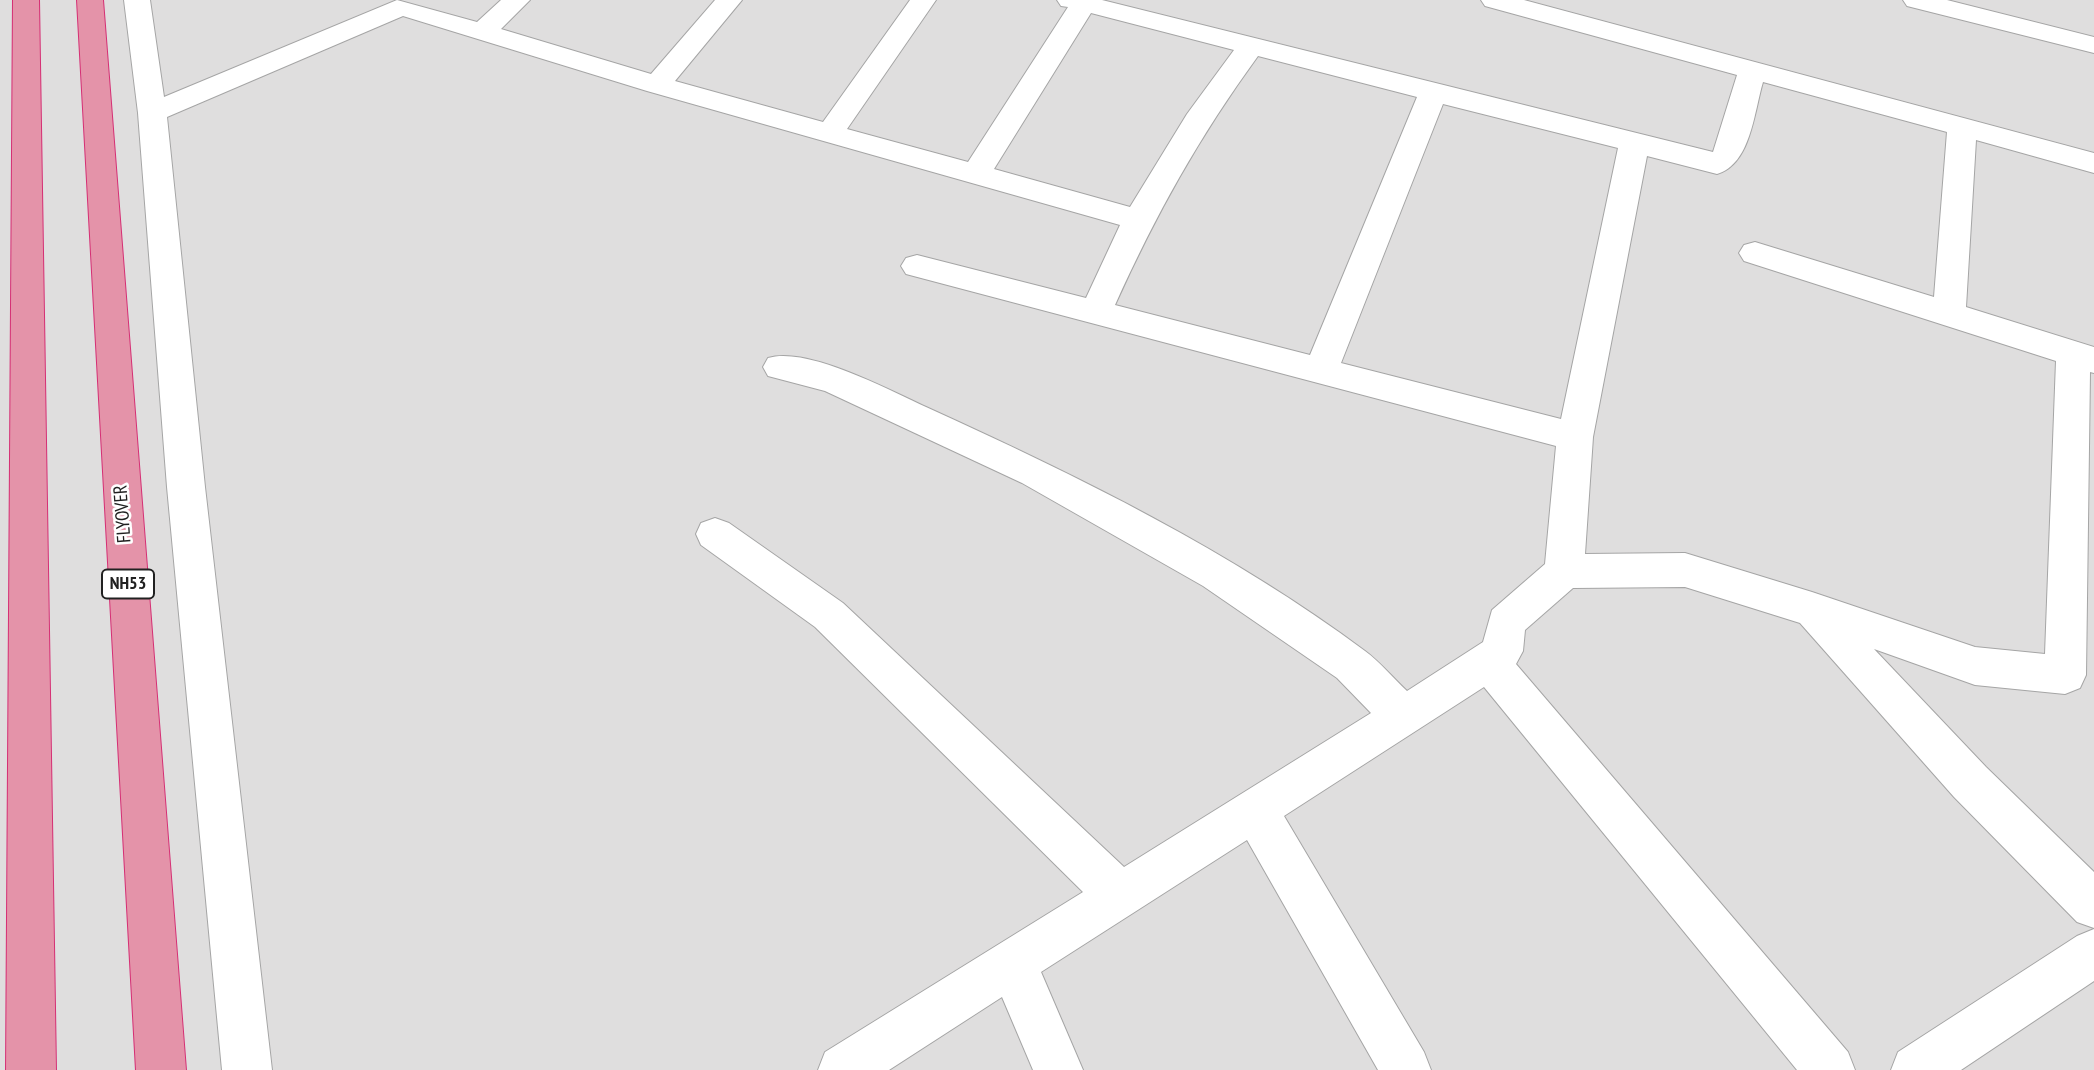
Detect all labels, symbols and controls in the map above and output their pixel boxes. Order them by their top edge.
street label: FLYOVER [110,484,136,544]
road number: NH53 [102,570,154,598]

